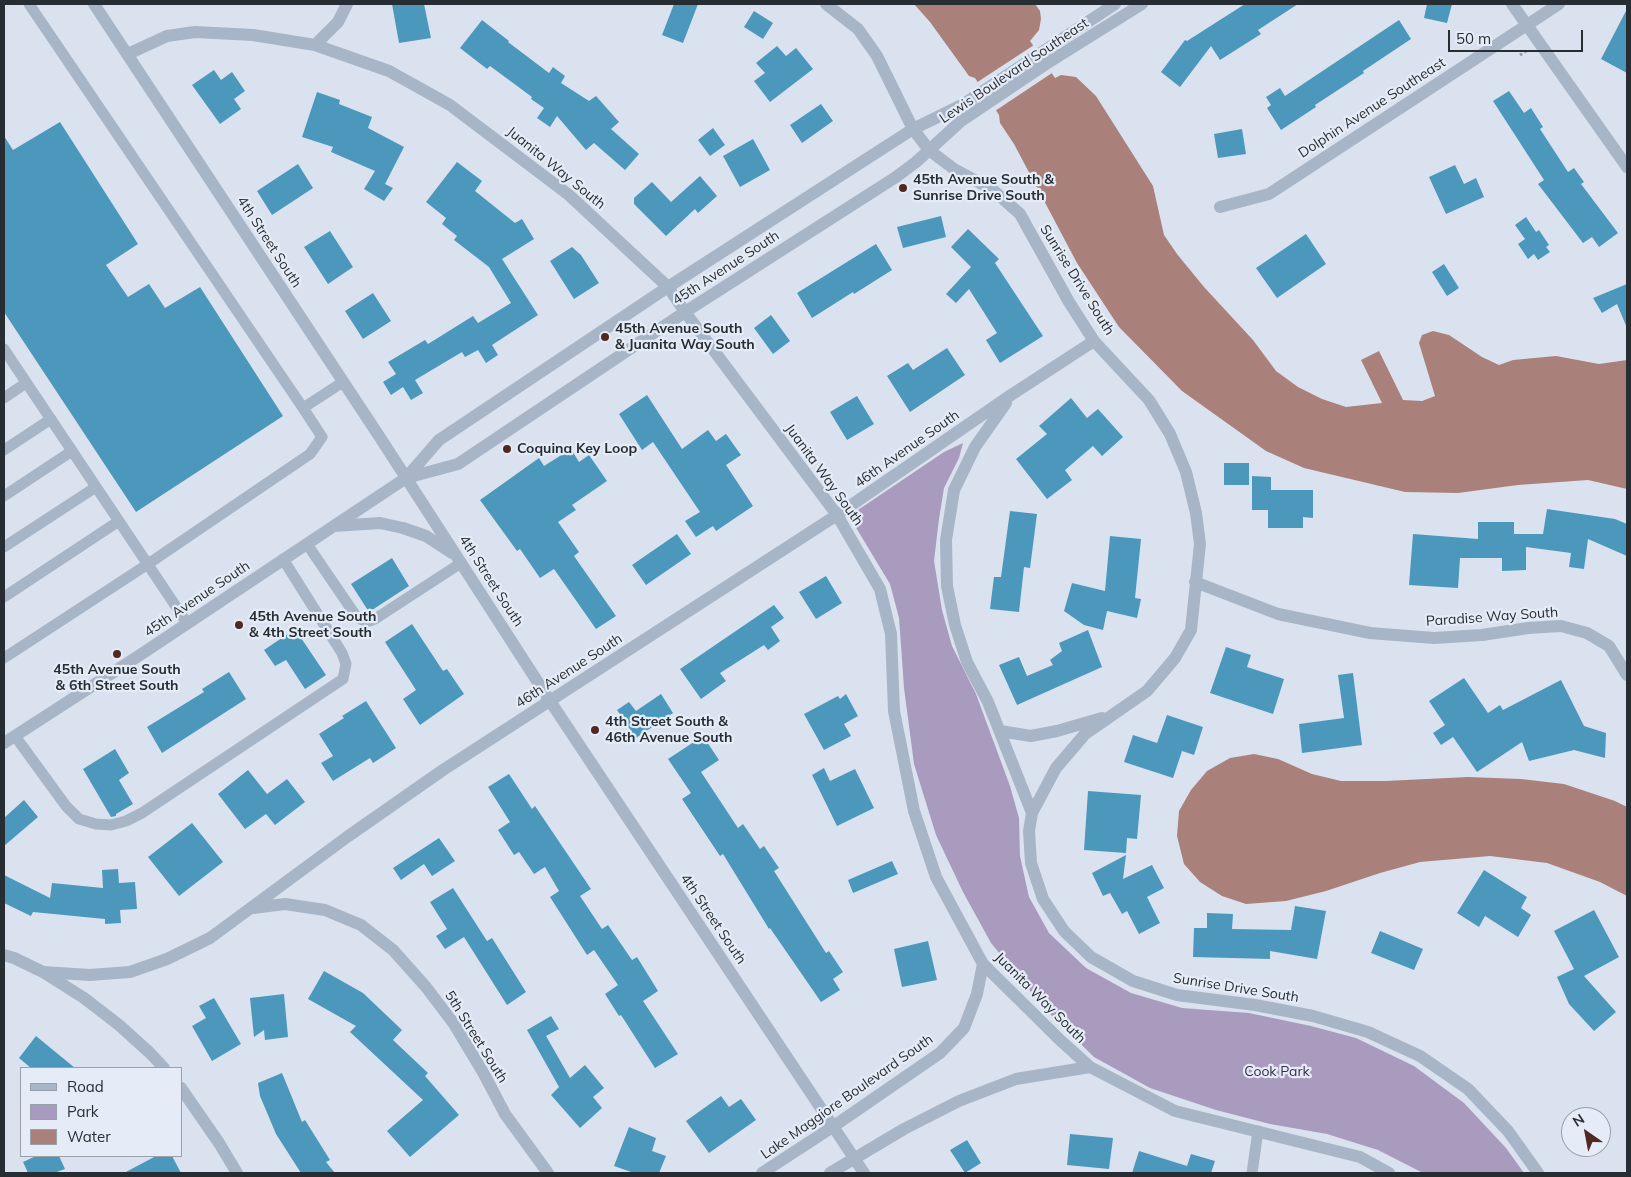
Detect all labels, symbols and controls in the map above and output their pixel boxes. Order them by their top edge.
street label: Lewis Boulevard Southeast [936,15,1092,127]
scale bar [1451,20,1586,52]
text: 50 m [1456,29,1491,48]
street label: Dolphin Avenue Southeast [1295,54,1449,162]
street label: Juanita Way South [503,123,609,213]
place label: 45th Avenue South & Sunrise Drive South [913,172,1054,204]
marker: 45th Avenue South & Sunrise Drive South [897,182,909,194]
street label: 4th Street South [233,193,305,291]
street label: Sunrise Drive South [1036,222,1118,338]
street label: 45th Avenue South [669,227,783,309]
place label: 45th Avenue South & Juanita Way South [615,321,755,354]
marker: 45th Avenue South & Juanita Way South [599,331,611,343]
street label: 46th Avenue South [851,407,963,491]
street label: Juanita Way South [781,421,867,529]
place label: Coquina Key Loop [517,441,637,457]
marker: Coquina Key Loop [501,443,513,455]
street label: 4th Street South [455,532,527,630]
street label: 45th Avenue South [141,557,253,641]
street label: Paradise Way South [1425,604,1559,630]
place label: 45th Avenue South & 4th Street South [249,609,376,642]
marker: 45th Avenue South & 4th Street South [233,619,245,631]
street label: 46th Avenue South [512,630,626,712]
marker: 45th Avenue South & 6th Street South [111,648,123,660]
place label: 45th Avenue South & 6th Street South [53,662,181,694]
place label: 4th Street South & 46th Avenue South [605,714,732,746]
marker: 4th Street South & 46th Avenue South [589,724,601,736]
street label: 4th Street South [677,871,749,967]
street label: Juanita Way South [991,949,1089,1047]
street label: Sunrise Drive South [1172,970,1300,1006]
street label: 5th Street South [441,988,511,1086]
street label: Lake Maggiore Boulevard South [758,1031,936,1163]
park label: Cook Park [1244,1064,1310,1080]
legend [20,1067,182,1157]
text: Road [67,1077,104,1096]
text: Park [67,1102,99,1121]
north arrow [1561,1107,1611,1157]
text: N [1569,1110,1588,1131]
text: Water [67,1127,111,1146]

